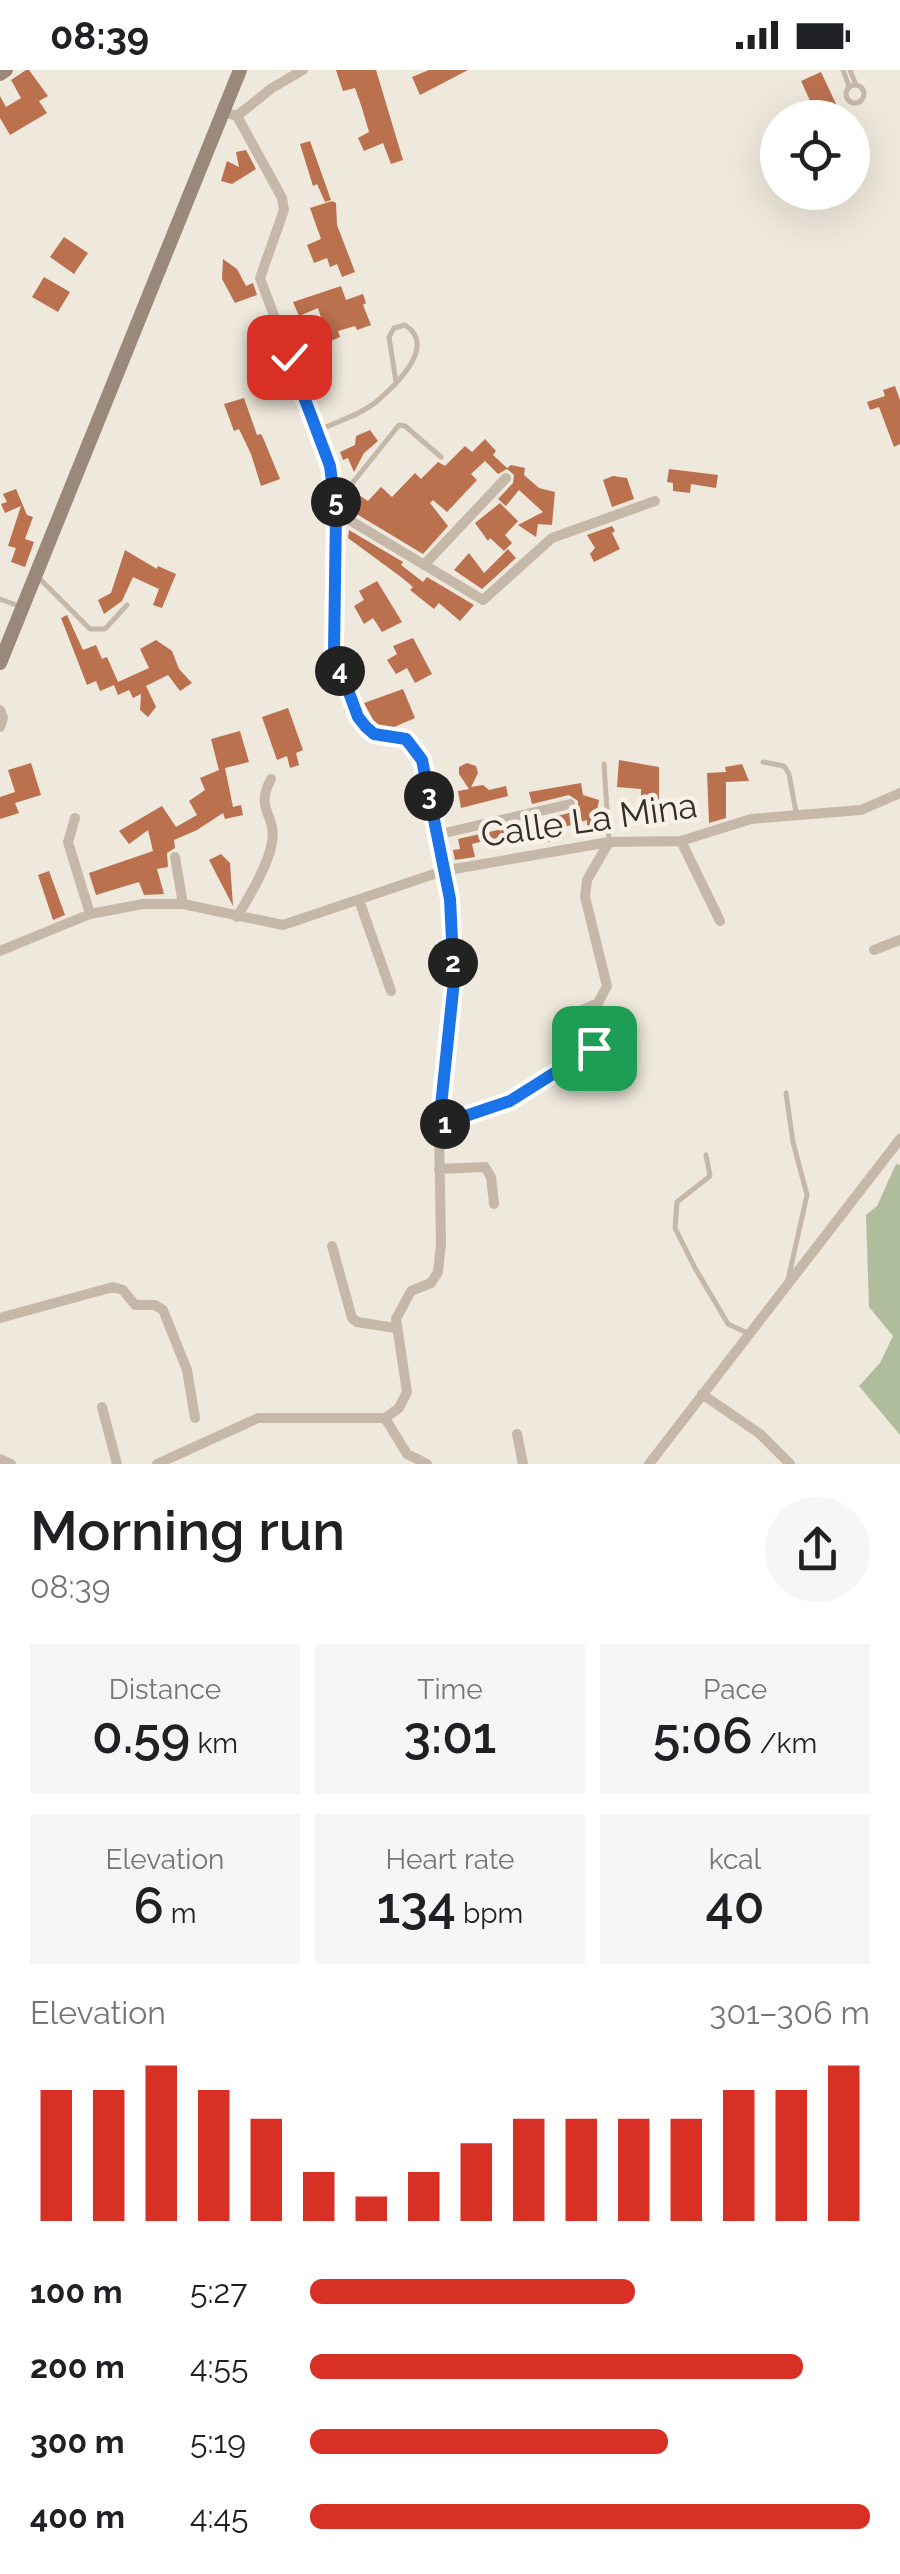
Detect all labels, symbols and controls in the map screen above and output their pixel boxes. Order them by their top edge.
text: 08:39 [50,13,149,58]
map controls [760,100,870,210]
button: locate [760,100,870,210]
pin [247,315,332,400]
icon: check [262,330,317,385]
pin: 5 [311,477,361,527]
text: 5 [328,485,344,518]
pin: 4 [315,646,365,696]
text: 4 [332,654,348,687]
pin: 3 [404,771,454,821]
text: 3 [421,779,437,812]
street label: Calle La Mina [478,784,700,855]
pin: 2 [428,938,478,988]
text: 2 [445,946,461,979]
pin [552,1006,637,1091]
icon: arrive [567,1021,622,1076]
pin: 1 [420,1099,470,1149]
text: 1 [438,1107,452,1140]
button: share [765,1497,870,1602]
text: Morning run [30,1498,345,1563]
text: 08:39 [30,1568,110,1605]
text: Distance [109,1673,221,1706]
text: Time [417,1673,483,1706]
text: Pace [703,1673,767,1706]
text: 0.59 [92,1706,190,1765]
text: 3:01 [404,1706,496,1765]
text: 5:06 [653,1706,753,1765]
text: km [190,1727,238,1760]
text: /km [753,1727,817,1760]
text: Elevation [106,1843,224,1876]
text: Heart rate [386,1843,514,1876]
text: kcal [709,1843,761,1876]
text: 6 [133,1876,164,1935]
text: 134 [377,1876,456,1935]
text: 40 [706,1876,764,1935]
text: m [164,1897,197,1930]
text: bpm [456,1897,523,1930]
text: Elevation [30,1994,166,2031]
text: 301–306 m [709,1994,870,2031]
text: 100 m [30,2273,123,2310]
text: 5:27 [190,2273,247,2310]
text: 200 m [30,2348,125,2385]
text: 4:55 [190,2348,248,2385]
text: 300 m [30,2423,125,2460]
text: 5:19 [190,2423,246,2460]
text: 400 m [30,2498,125,2535]
text: 4:45 [190,2498,248,2535]

